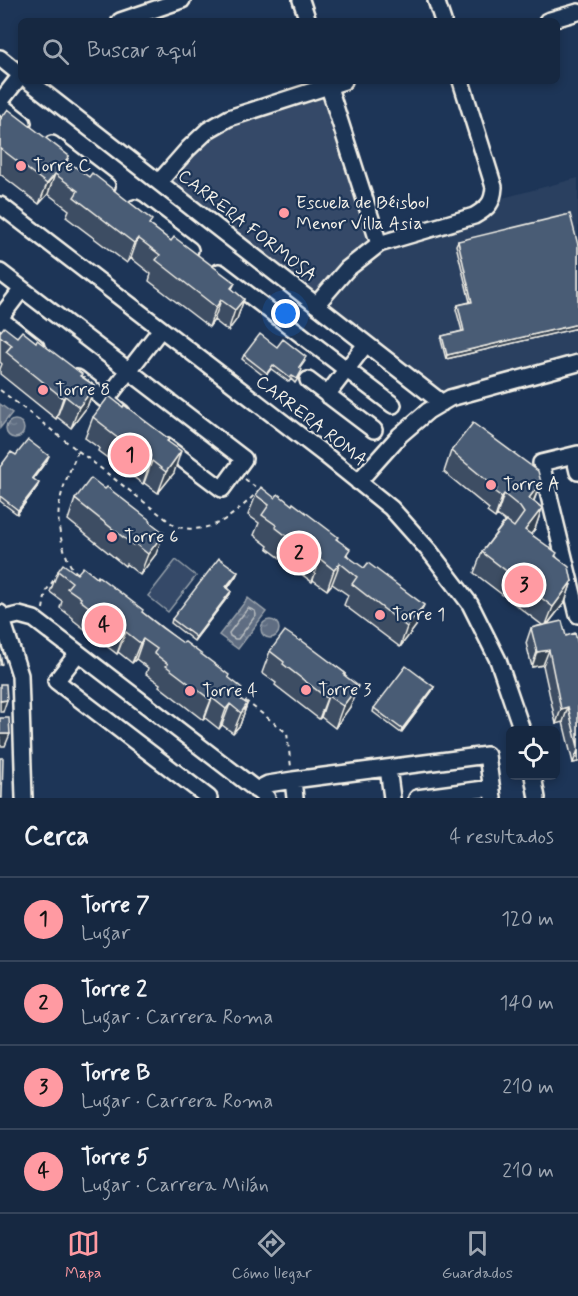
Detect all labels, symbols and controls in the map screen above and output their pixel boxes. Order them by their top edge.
search box [18,18,560,84]
icon: search [39,35,72,68]
text: Buscar aquí [87,37,198,65]
place label: Torre C [33,154,91,178]
marker: Torre C [14,159,28,173]
street label: CARRERA FORMOSA [173,164,321,288]
place label: Escuela de Béisbol Menor Villa Asia [296,191,429,236]
marker: Escuela de Béisbol Menor Villa Asia [277,206,291,220]
your location [271,299,300,328]
street label: CARRERA ROMA [250,370,372,472]
place label: Torre 8 [55,378,110,402]
marker: Torre 8 [36,383,50,397]
pin: 1 [110,432,150,478]
place label: Torre A [503,473,560,497]
marker: Torre A [484,478,498,492]
place label: Torre 6 [124,525,178,549]
marker: Torre 6 [105,530,119,544]
pin: 2 [280,530,318,576]
pin: 3 [504,562,544,608]
pin: 4 [84,602,124,648]
place label: Torre 1 [392,603,445,627]
marker: Torre 1 [373,608,387,622]
place label: Torre 3 [318,678,371,702]
place label: Torre 4 [202,679,258,703]
marker: Torre 3 [299,683,313,697]
marker: Torre 4 [183,684,197,698]
map controls [506,726,560,780]
button: locate [506,726,560,780]
text: Cerca [24,820,89,854]
text: 4 resultados [450,824,554,851]
text: Torre 7 [81,892,150,920]
text: 1 [39,906,48,933]
text: 120 m [501,906,554,933]
text: Lugar [81,920,130,947]
text: Torre 2 [81,976,147,1004]
text: 2 [39,990,48,1017]
text: 140 m [500,990,554,1017]
text: Lugar · Carrera Roma [81,1004,273,1031]
text: Torre B [81,1060,150,1088]
text: 3 [39,1074,48,1101]
text: 210 m [502,1074,554,1101]
text: Lugar · Carrera Roma [81,1088,273,1115]
text: Torre 5 [81,1144,149,1172]
text: 4 [38,1158,49,1185]
text: 210 m [502,1158,554,1185]
text: Lugar · Carrera Milán [81,1172,269,1199]
tab: Mapa [65,1227,102,1284]
tab: Cómo llegar [232,1227,312,1284]
tab: Guardados [442,1227,513,1284]

